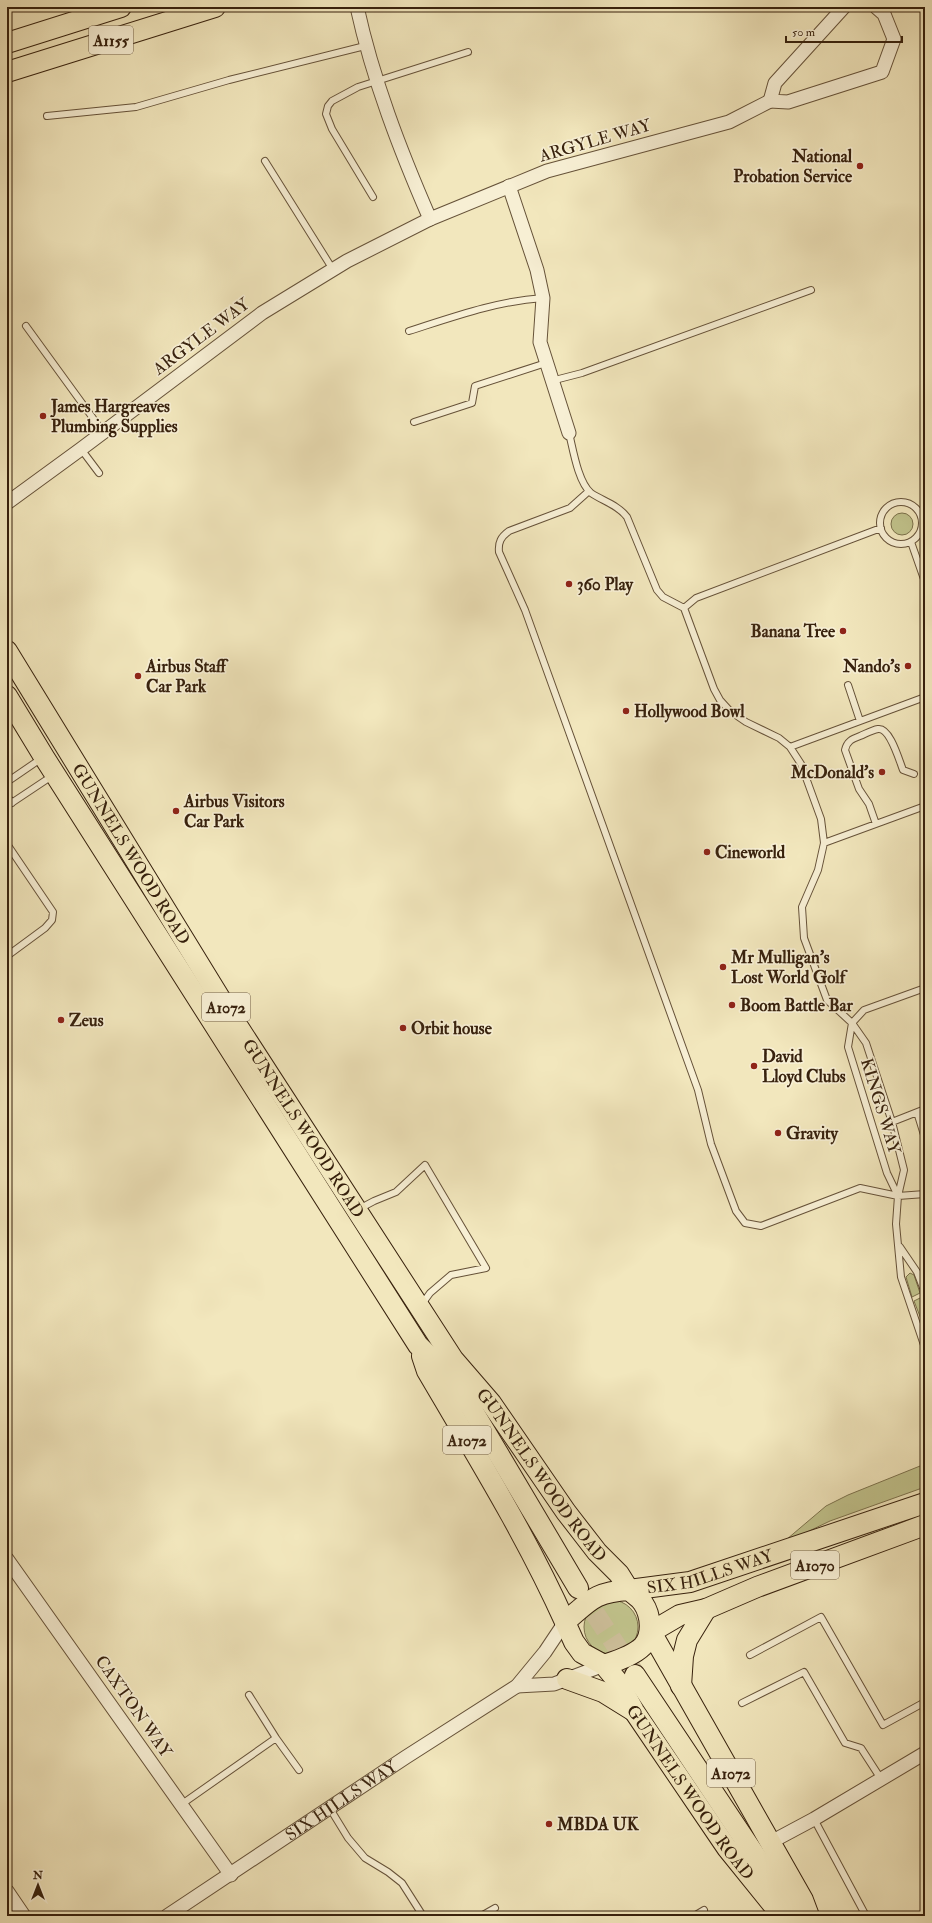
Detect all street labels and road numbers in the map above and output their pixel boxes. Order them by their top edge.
road number: A1155 [89,26,133,54]
street label: ARGYLE WAY [536,114,654,167]
street label: ARGYLE WAY [148,293,254,380]
street label: GUNNELS WOOD ROAD [68,760,195,949]
road number: A1072 [202,993,250,1021]
street label: GUNNELS WOOD ROAD [238,1035,369,1222]
street label: KINGS WAY [856,1056,905,1157]
street label: GUNNELS WOOD ROAD [472,1384,611,1566]
road number: A1072 [443,1426,491,1454]
street label: SIX HILLS WAY [646,1545,776,1599]
road number: A1070 [791,1551,839,1579]
street label: CAXTON WAY [91,1651,177,1762]
street label: GUNNELS WOOD ROAD [622,1701,758,1884]
street label: SIX HILLS WAY [281,1756,401,1845]
road number: A1072 [707,1759,755,1787]

